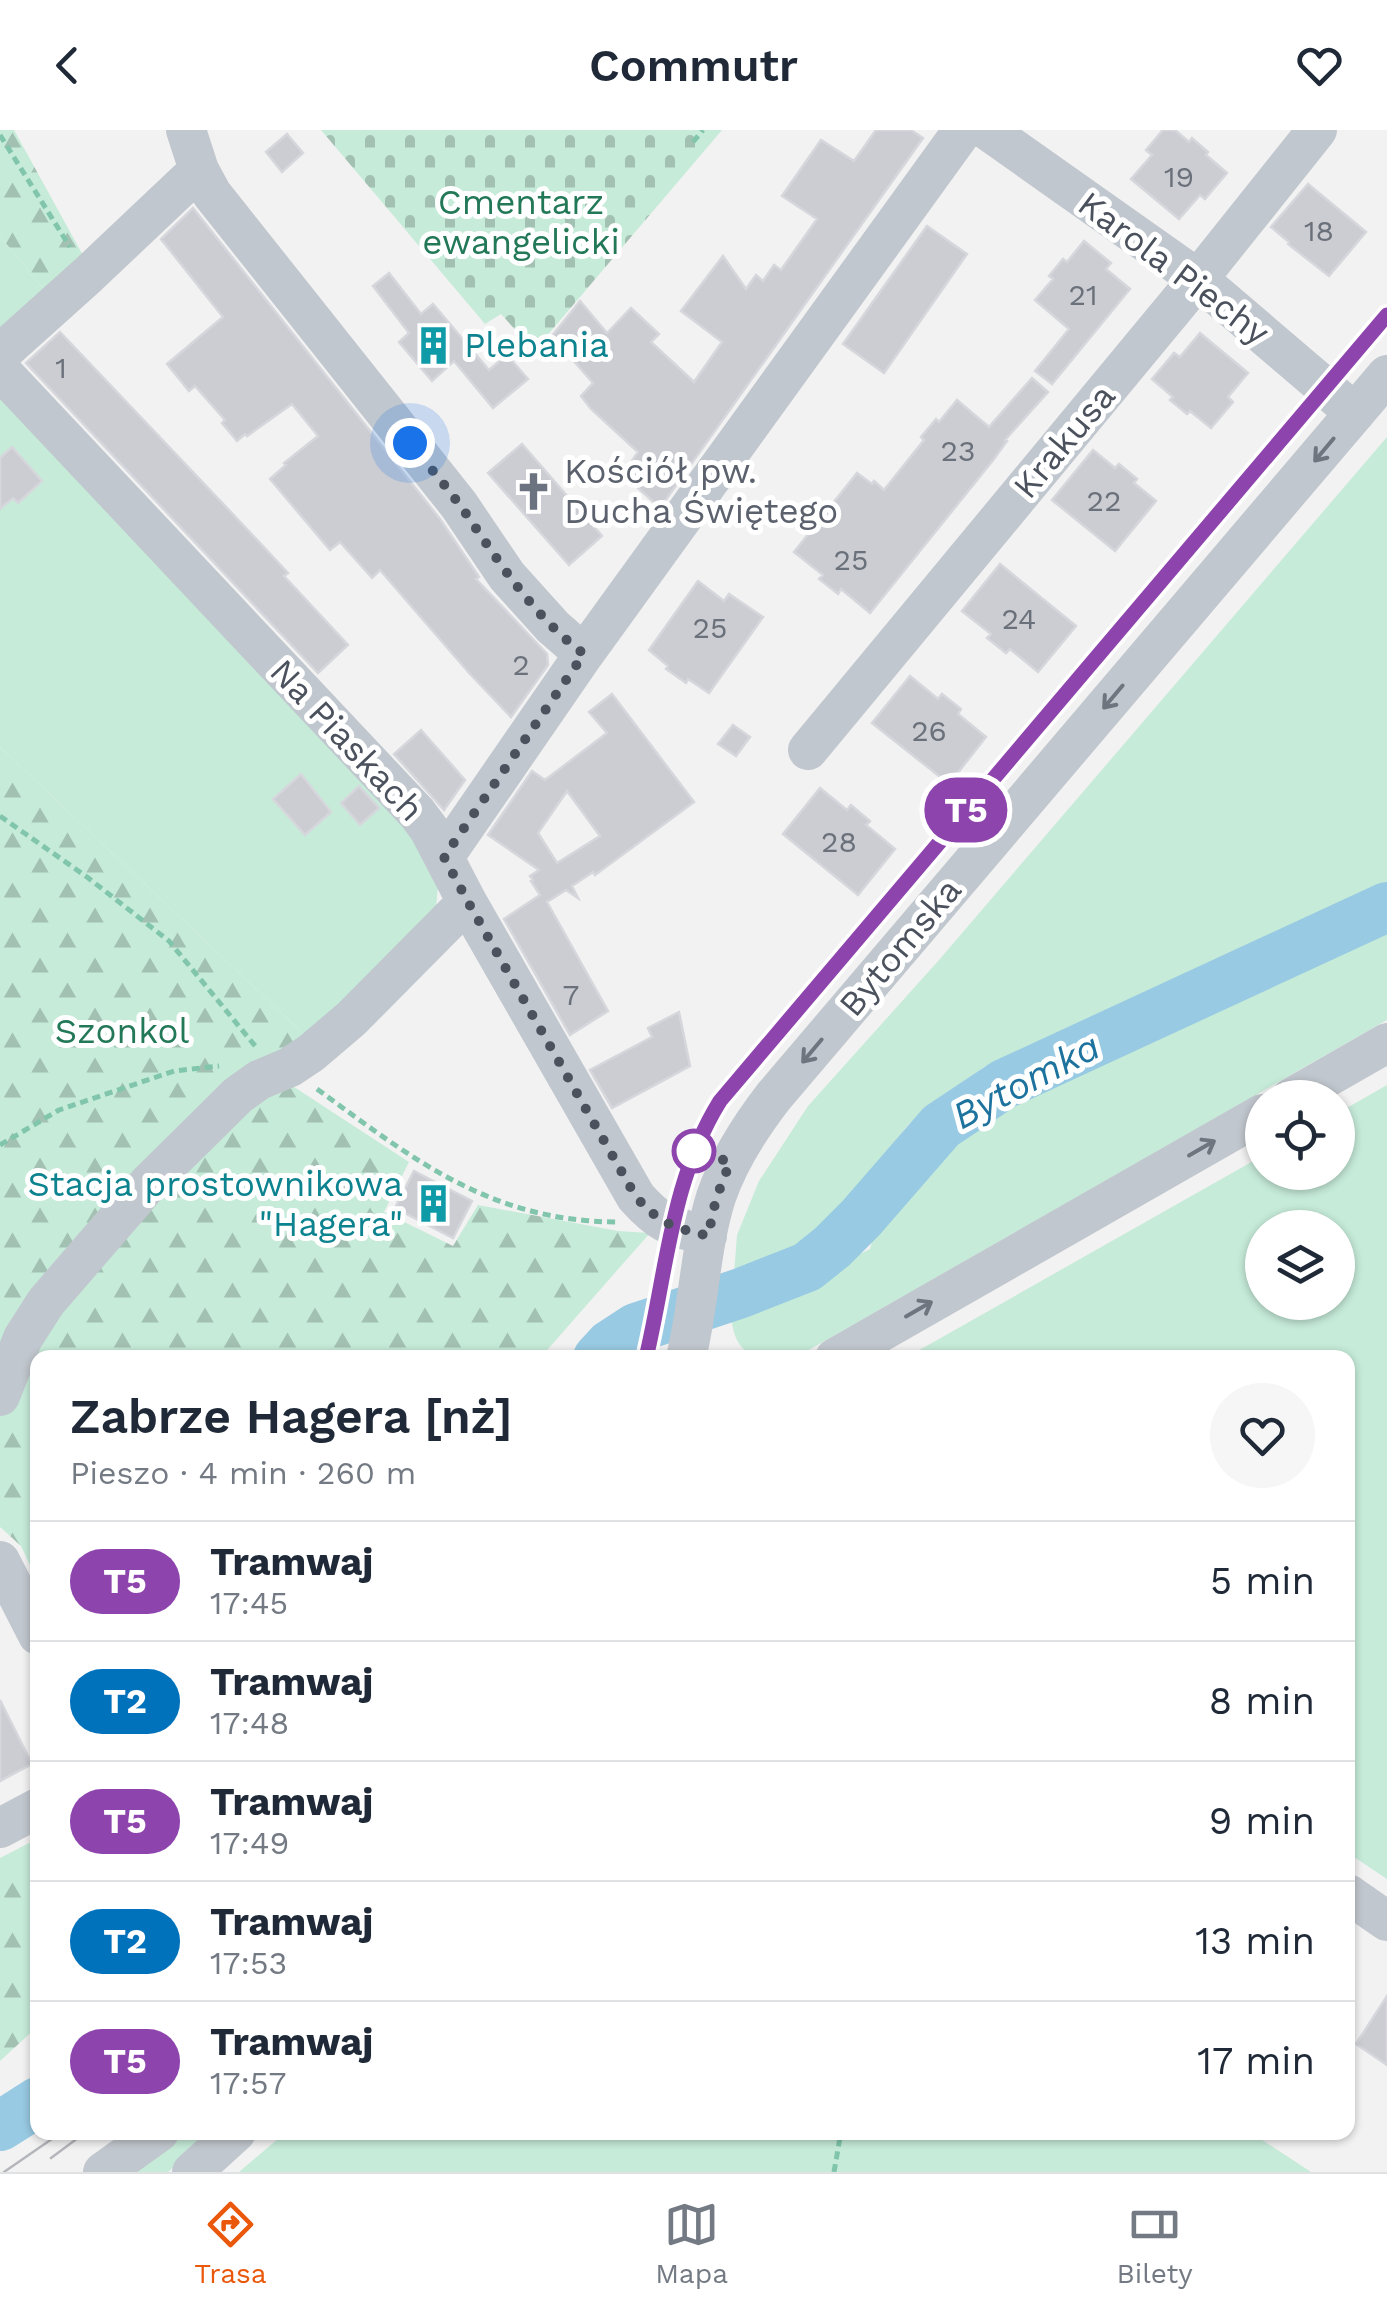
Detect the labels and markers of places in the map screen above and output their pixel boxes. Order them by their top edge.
building icon: Plebania [413,324,455,366]
place label: Plebania [464,324,609,366]
place label: Kościół pw. Ducha Świętego [564,450,838,532]
church icon: Kościół pw. Ducha Świętego [513,470,555,512]
unlabelled marker [673,1130,715,1172]
place label: Stacja prostownikowa "Hagera" [27,1163,403,1245]
building icon: Stacja prostownikowa "Hagera" [412,1183,454,1225]

